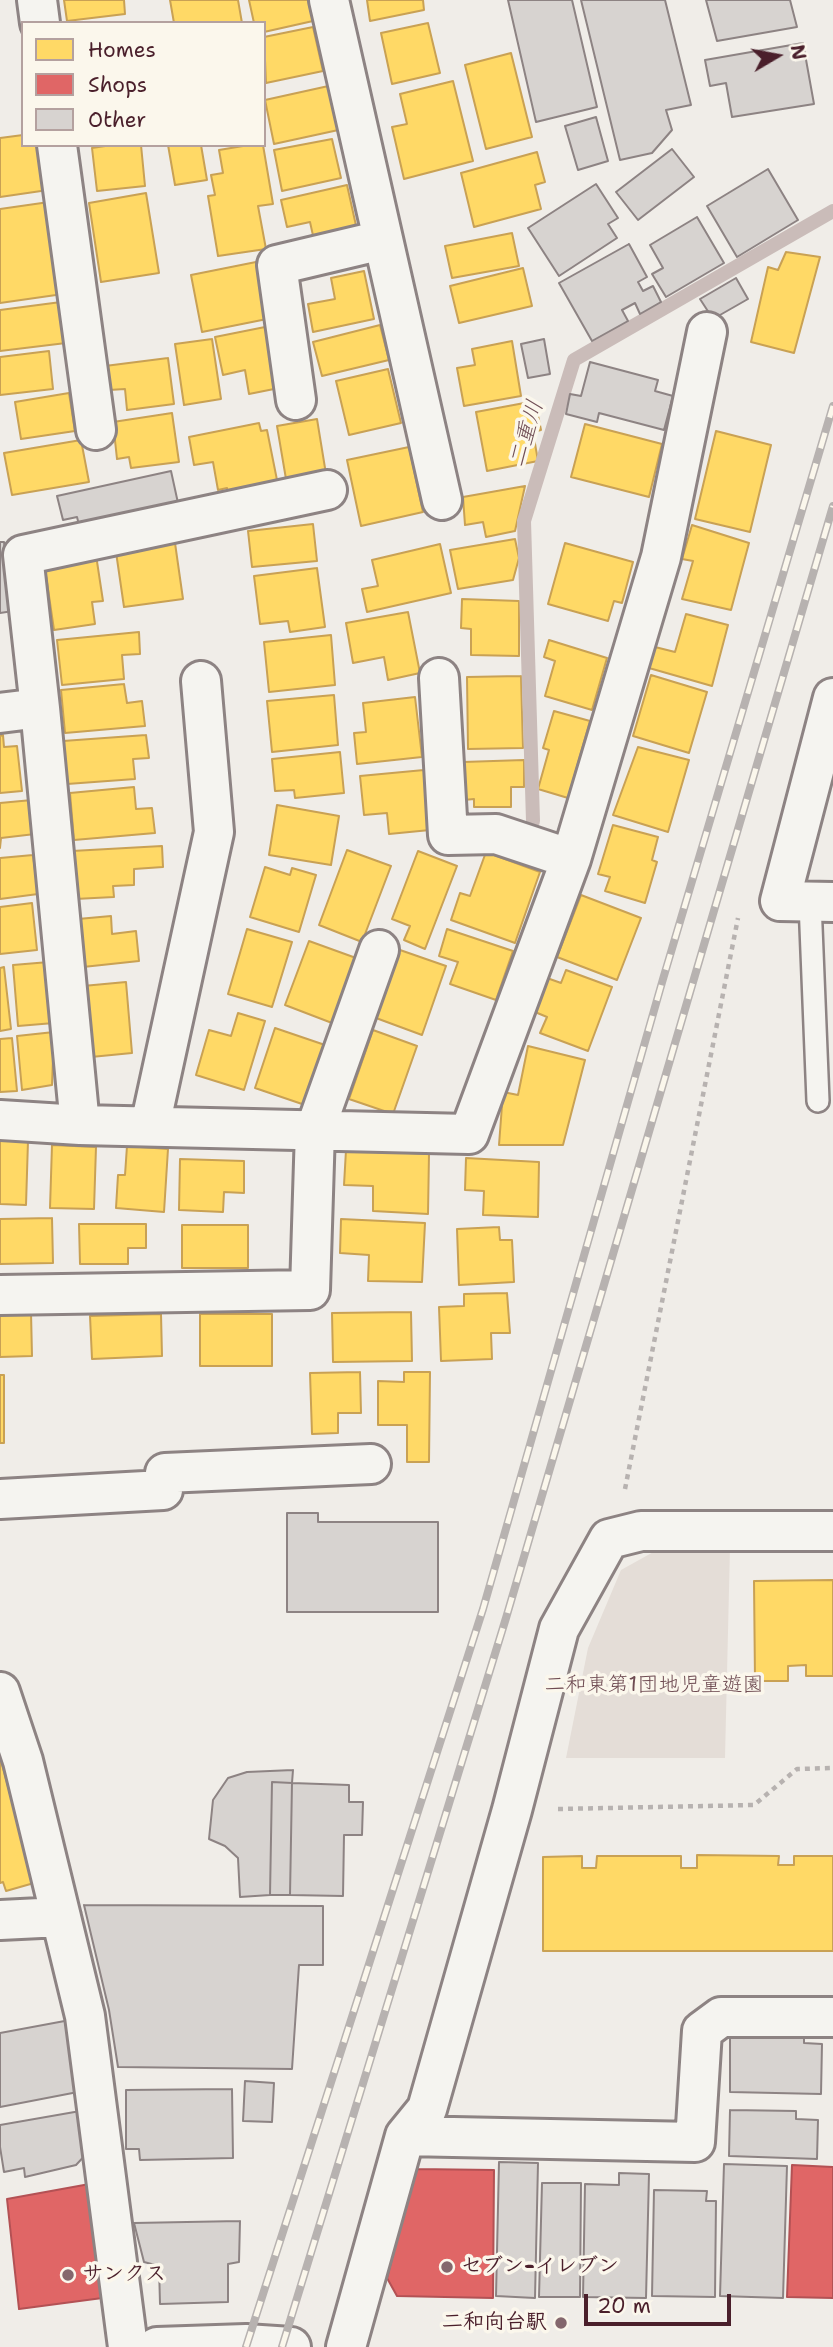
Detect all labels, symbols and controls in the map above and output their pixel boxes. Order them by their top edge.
legend [21,21,266,147]
north arrow [742,21,812,91]
text: Homes [88,36,156,64]
text: N [785,43,812,62]
text: Shops [88,71,147,99]
text: Other [88,106,146,134]
water label: 二重川 [504,397,550,471]
park label: 二和東第1団地児童遊園 [545,1673,763,1699]
place label: セブン-イレブン [461,2254,619,2280]
marker: セブン-イレブン [439,2259,455,2275]
place label: サンクス [82,2262,166,2288]
marker: サンクス [60,2267,76,2283]
scale bar [588,2280,735,2324]
text: 20 m [597,2292,651,2320]
place label: 二和向台駅 [442,2310,547,2336]
marker: 二和向台駅 [553,2315,569,2331]

